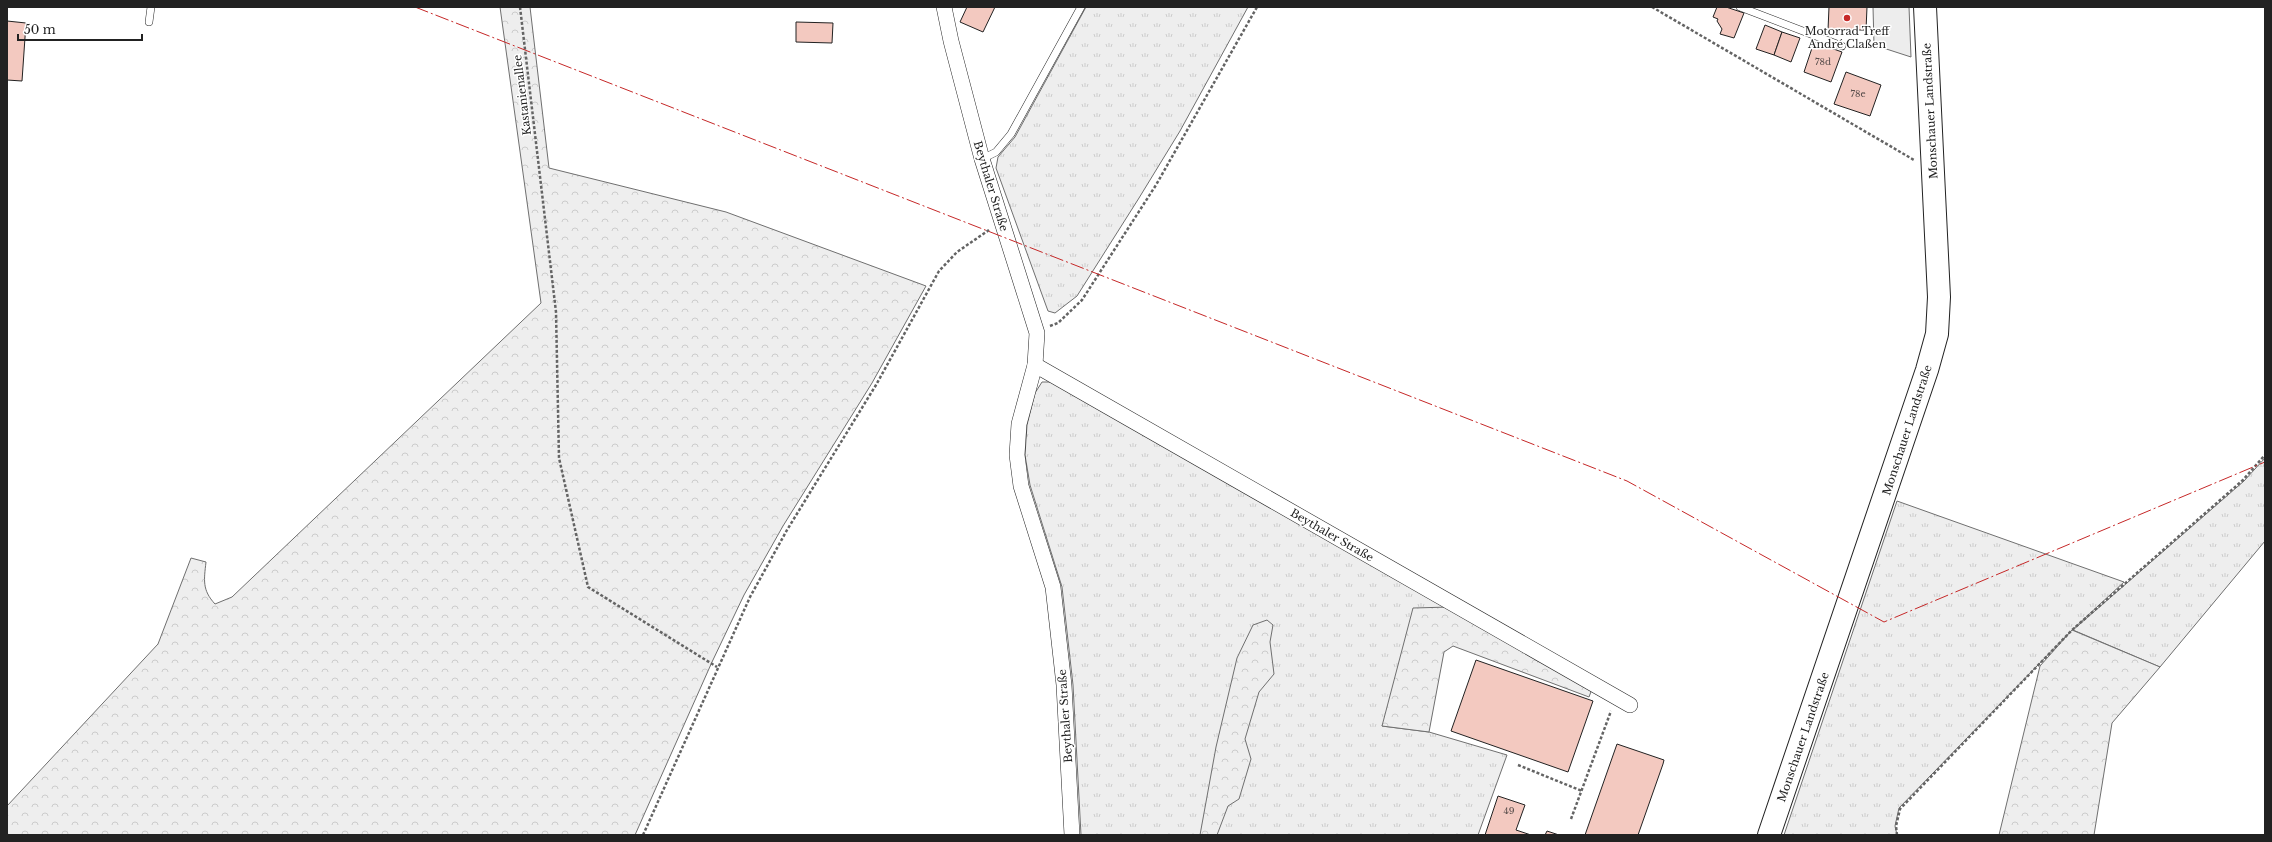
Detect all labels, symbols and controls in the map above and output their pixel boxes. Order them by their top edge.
marker: Motorrad Treff André Claßen [1842,13,1852,23]
scale bar [18,16,142,42]
text: 50 m [24,22,56,37]
place label: Motorrad Treff André Claßen [1805,24,1891,51]
street label: Monschauer Landstraße [1919,43,1941,179]
street label: Kastanienallee [510,54,534,136]
house number: 78d [1815,56,1831,67]
house number: 78e [1850,88,1866,99]
street label: Beythaler Straße [971,139,1011,233]
street label: Monschauer Landstraße [1879,363,1935,497]
street label: Beythaler Straße [1288,505,1376,565]
street label: Beythaler Straße [1055,669,1075,763]
street label: Monschauer Landstraße [1774,670,1832,804]
house number: 49 [1503,805,1515,816]

